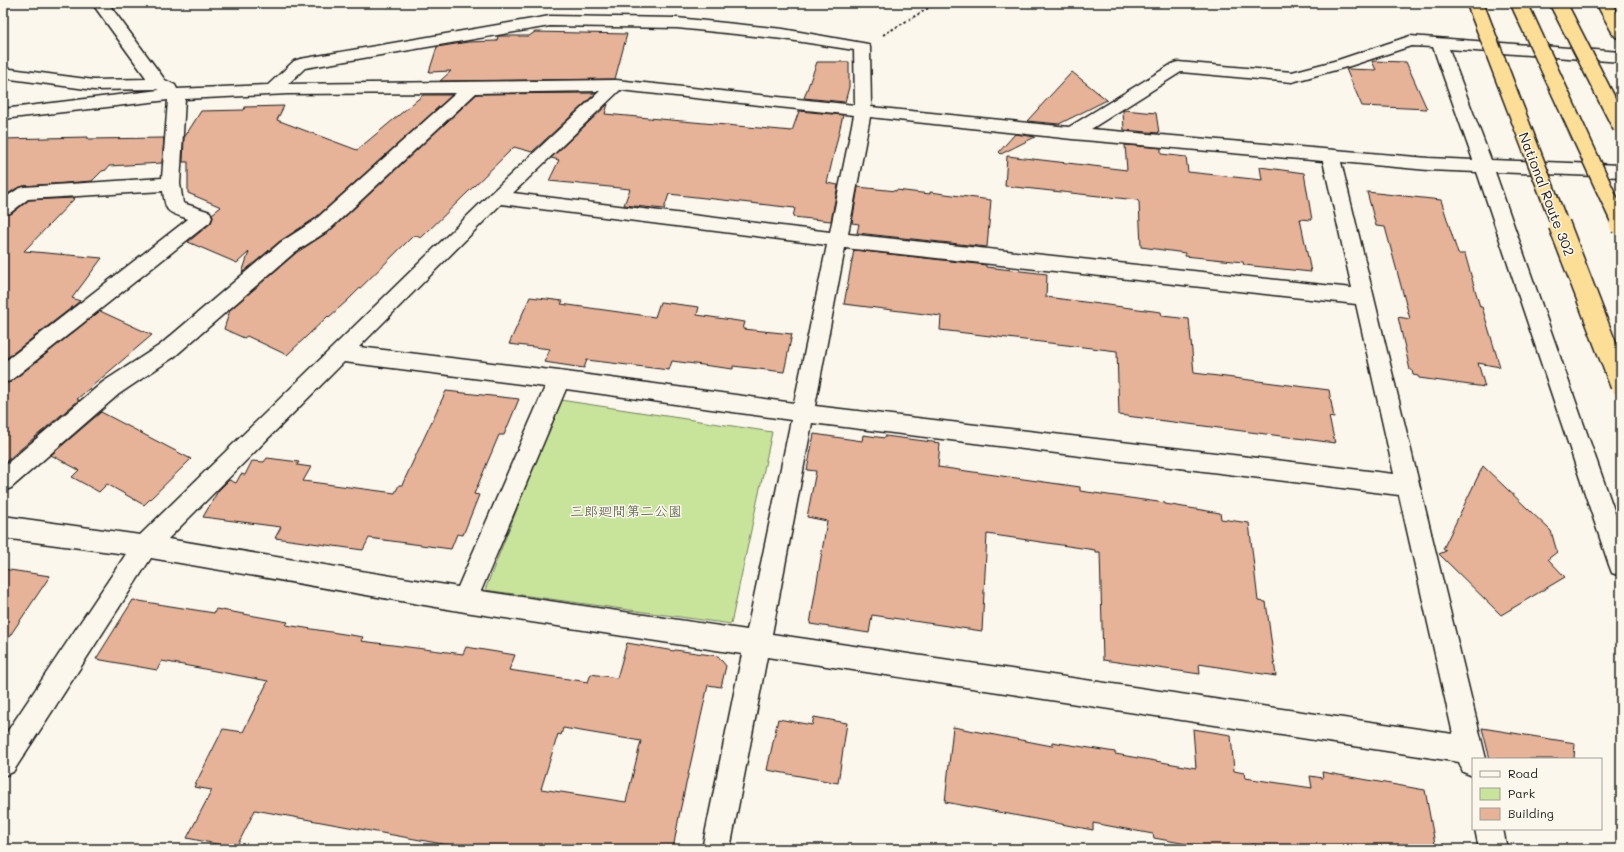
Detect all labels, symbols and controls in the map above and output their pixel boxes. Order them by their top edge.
street label: National Route 302 [1515,129,1579,259]
park label: 三郎廻間第二公園 [570,501,682,520]
legend [1472,758,1602,830]
text: Road [1508,765,1538,781]
text: Park [1508,785,1535,801]
text: Building [1508,805,1554,821]

